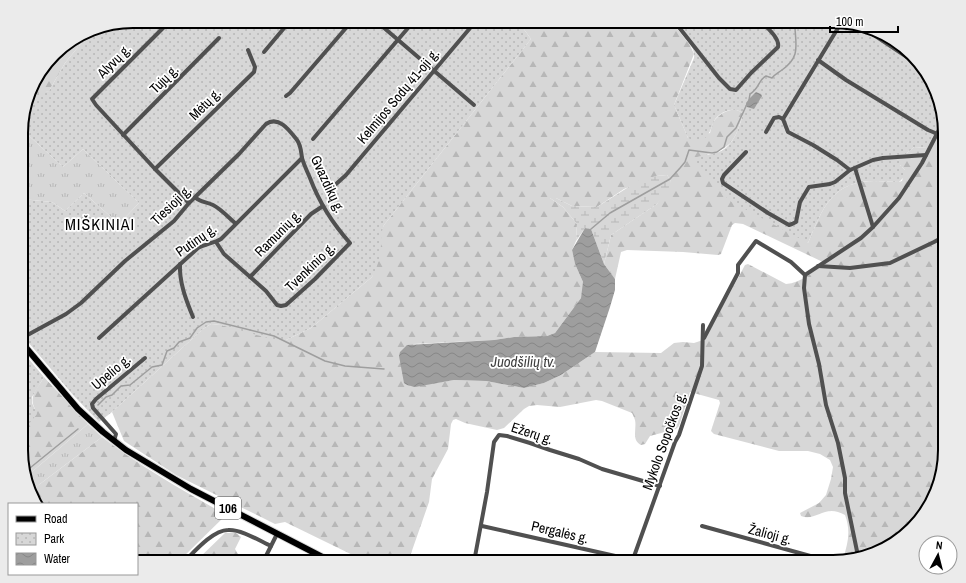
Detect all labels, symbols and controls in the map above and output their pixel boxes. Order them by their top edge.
scale bar [830,8,898,34]
text: 100 m [836,14,863,30]
street label: Alyvų g. [92,40,135,83]
street label: Kelmijos Sodų 41-oji g. [353,45,443,147]
street label: Tujų g. [146,61,182,97]
street label: Mėtų g. [185,84,225,124]
street label: Gvazdikų g. [307,152,349,216]
street label: Tiesioji g. [147,181,195,229]
street label: Ramunių g. [251,206,305,260]
district label: MIŠKINIAI [65,213,135,235]
street label: Putinų g. [172,219,220,261]
street label: Tvenkinio g. [281,239,339,295]
street label: Upelio g. [88,350,134,394]
water label: Juodšilių tv. [490,351,555,372]
street label: Mykolo Sopočkos g. [638,390,690,492]
street label: Ežerų g. [509,418,555,448]
road number: 106 [215,497,241,519]
legend [8,503,138,575]
text: Road [44,511,68,527]
street label: Pergalės g. [530,517,590,547]
street label: Žalioji g. [746,520,794,548]
text: Park [44,531,64,547]
north arrow [918,535,958,575]
text: N [935,538,943,552]
text: Water [44,551,71,567]

